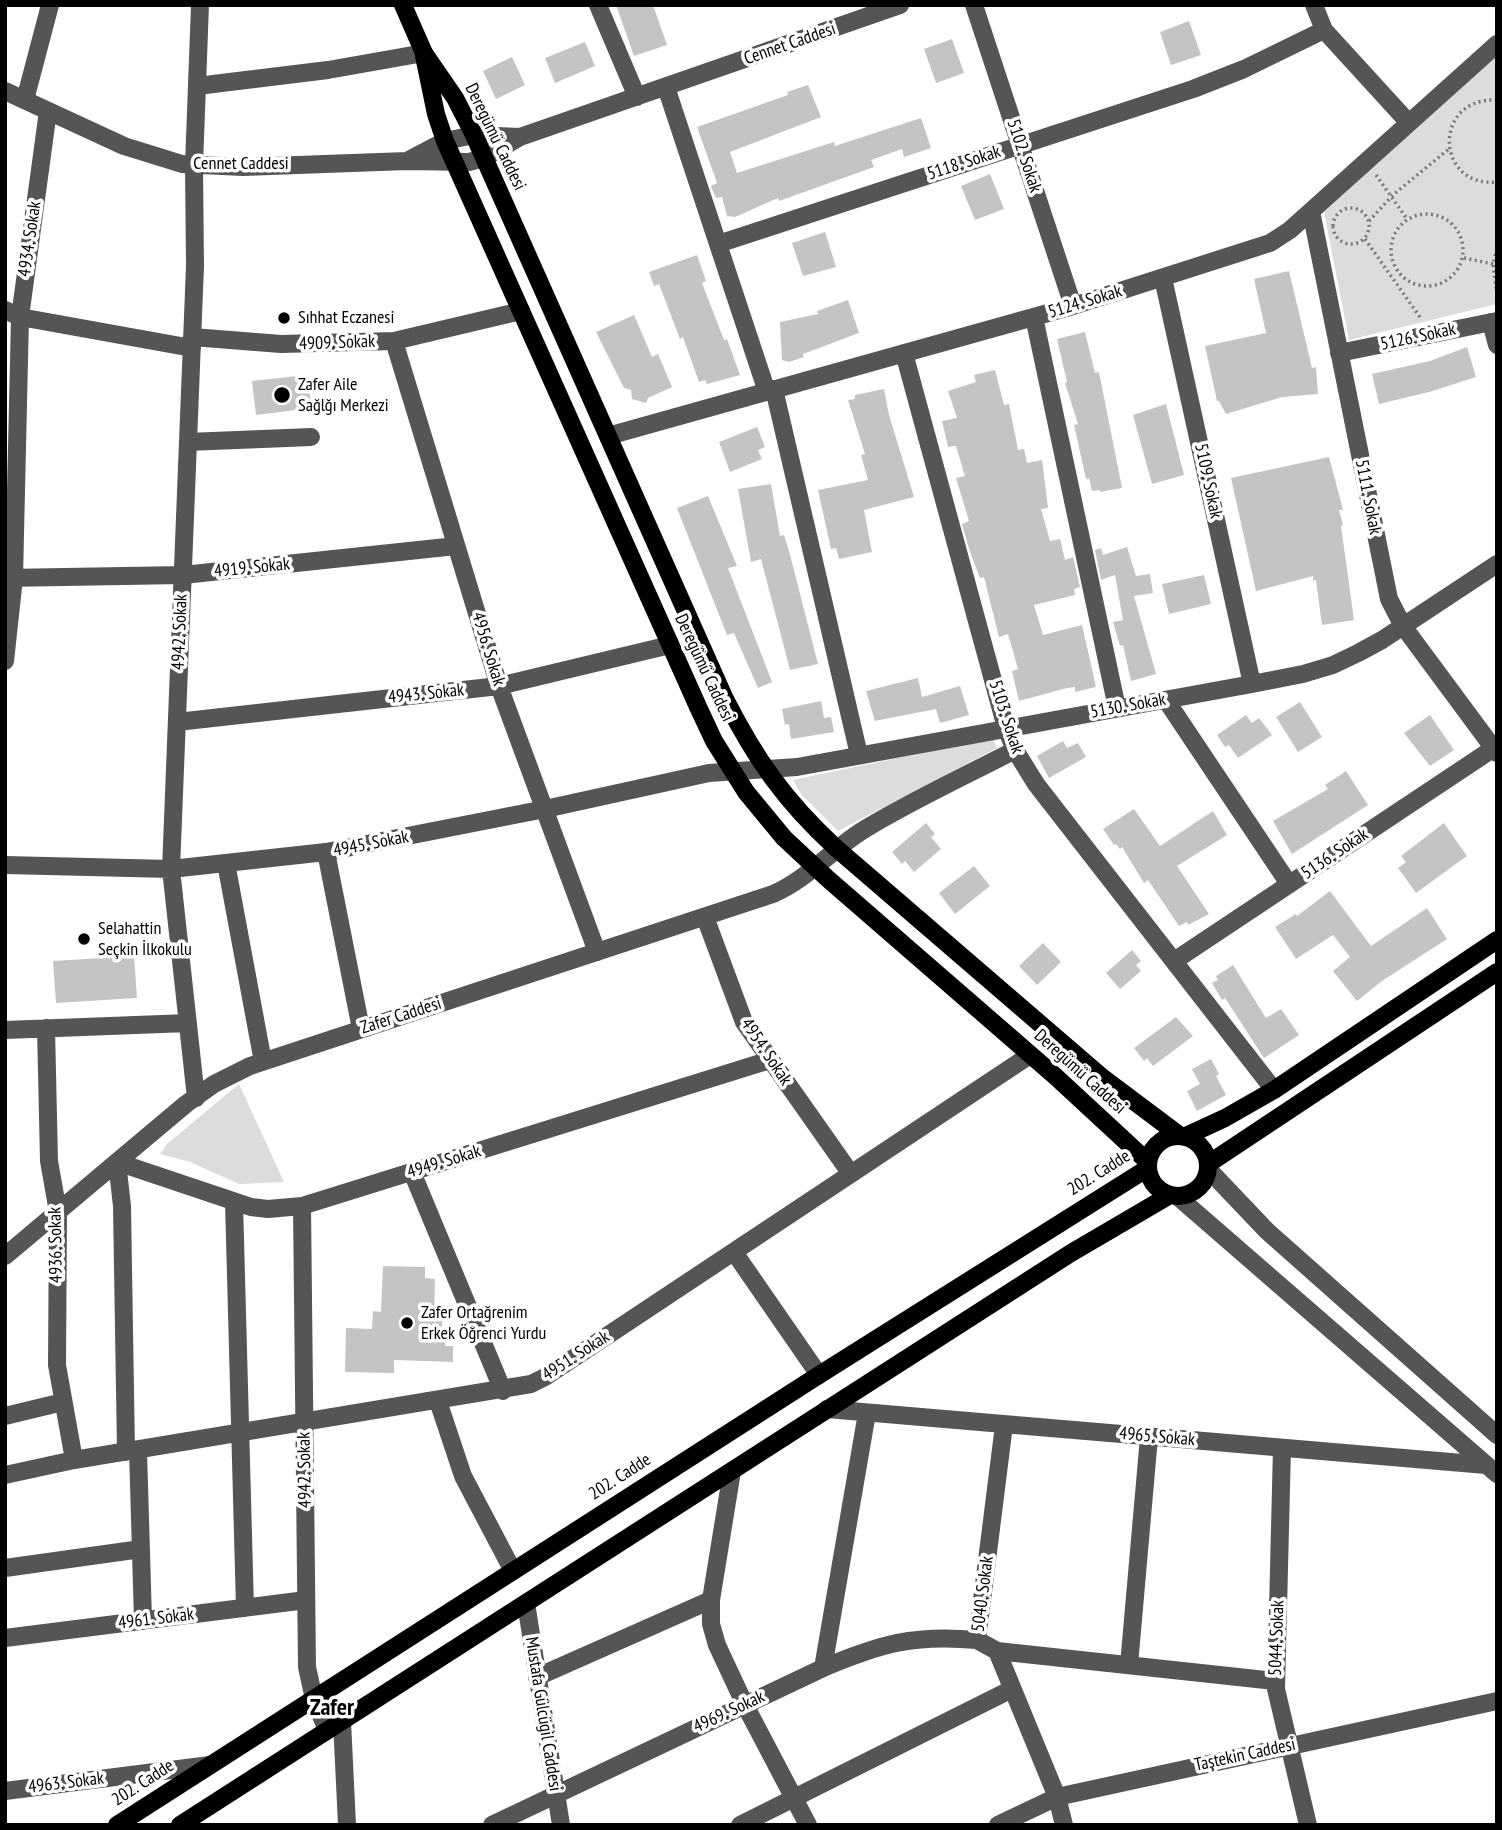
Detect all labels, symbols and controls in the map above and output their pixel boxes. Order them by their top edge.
street label: Cennet Caddesi [741,18,839,70]
street label: Deregümü Caddesi [460,80,530,194]
street label: 5102. Sokak [1002,116,1046,196]
street label: 5118. Sokak [924,141,1004,185]
street label: Cennet Caddesi [193,153,289,175]
street label: 4934. Sokak [14,200,46,278]
street label: 5124. Sokak [1045,281,1125,323]
place label: Sıhhat Eczanesi [298,307,394,329]
marker: Sıhhat Eczanesi [276,310,292,326]
street label: 5126. Sokak [1379,319,1457,355]
street label: 4909. Sokak [299,331,375,355]
place label: Zafer Aile Sağlğı Merkezi [298,374,389,416]
marker: Zafer Aile Sağlğı Merkezi [272,385,292,405]
street label: 5109. Sokak [1190,442,1226,520]
street label: 5111. Sokak [1350,458,1386,536]
street label: 4919. Sokak [213,553,291,583]
street label: 4942. Sokak [168,594,192,670]
street label: 4956. Sokak [467,609,509,689]
street label: Deregümü Caddesi [670,611,738,725]
street label: 5103. Sokak [984,677,1028,757]
street label: 4943. Sokak [387,679,465,709]
street label: 5130. Sokak [1089,689,1167,723]
street label: 5136. Sokak [1297,824,1373,884]
street label: 4945. Sokak [332,826,410,862]
place label: Selahattin Seçkin İlkokulu [98,918,192,960]
marker: Selahattin Seçkin İlkokulu [76,931,92,947]
street label: Zafer Caddesi [358,993,444,1039]
street label: 4954. Sokak [736,1014,796,1090]
street label: Deregümü Caddesi [1030,1025,1130,1119]
street label: 4949. Sokak [404,1141,484,1183]
street label: 202. Cadde [1064,1145,1134,1201]
street label: 4936. Sokak [45,1207,67,1283]
place label: Zafer Ortağrenim Erkek Öğrenci Yurdu [421,1302,546,1344]
marker: Zafer Ortağrenim Erkek Öğrenci Yurdu [399,1315,415,1331]
street label: 4951. Sokak [538,1326,614,1386]
street label: 4965. Sokak [1118,1423,1196,1451]
street label: 4942. Sokak [294,1432,316,1508]
street label: 202. Cadde [585,1449,655,1505]
street label: 5040. Sokak [968,1555,998,1633]
street label: 5044. Sokak [1265,1600,1289,1676]
street label: 4961. Sokak [117,1604,195,1634]
street label: Mustafa Gülcügil Caddesi [520,1635,566,1793]
street label: 4969. Sokak [690,1686,768,1738]
district label: Zafer [310,1694,354,1722]
street label: Taştekin Caddesi [1192,1734,1298,1776]
street label: 202. Cadde [108,1755,178,1811]
street label: 4963. Sokak [27,1768,105,1798]

